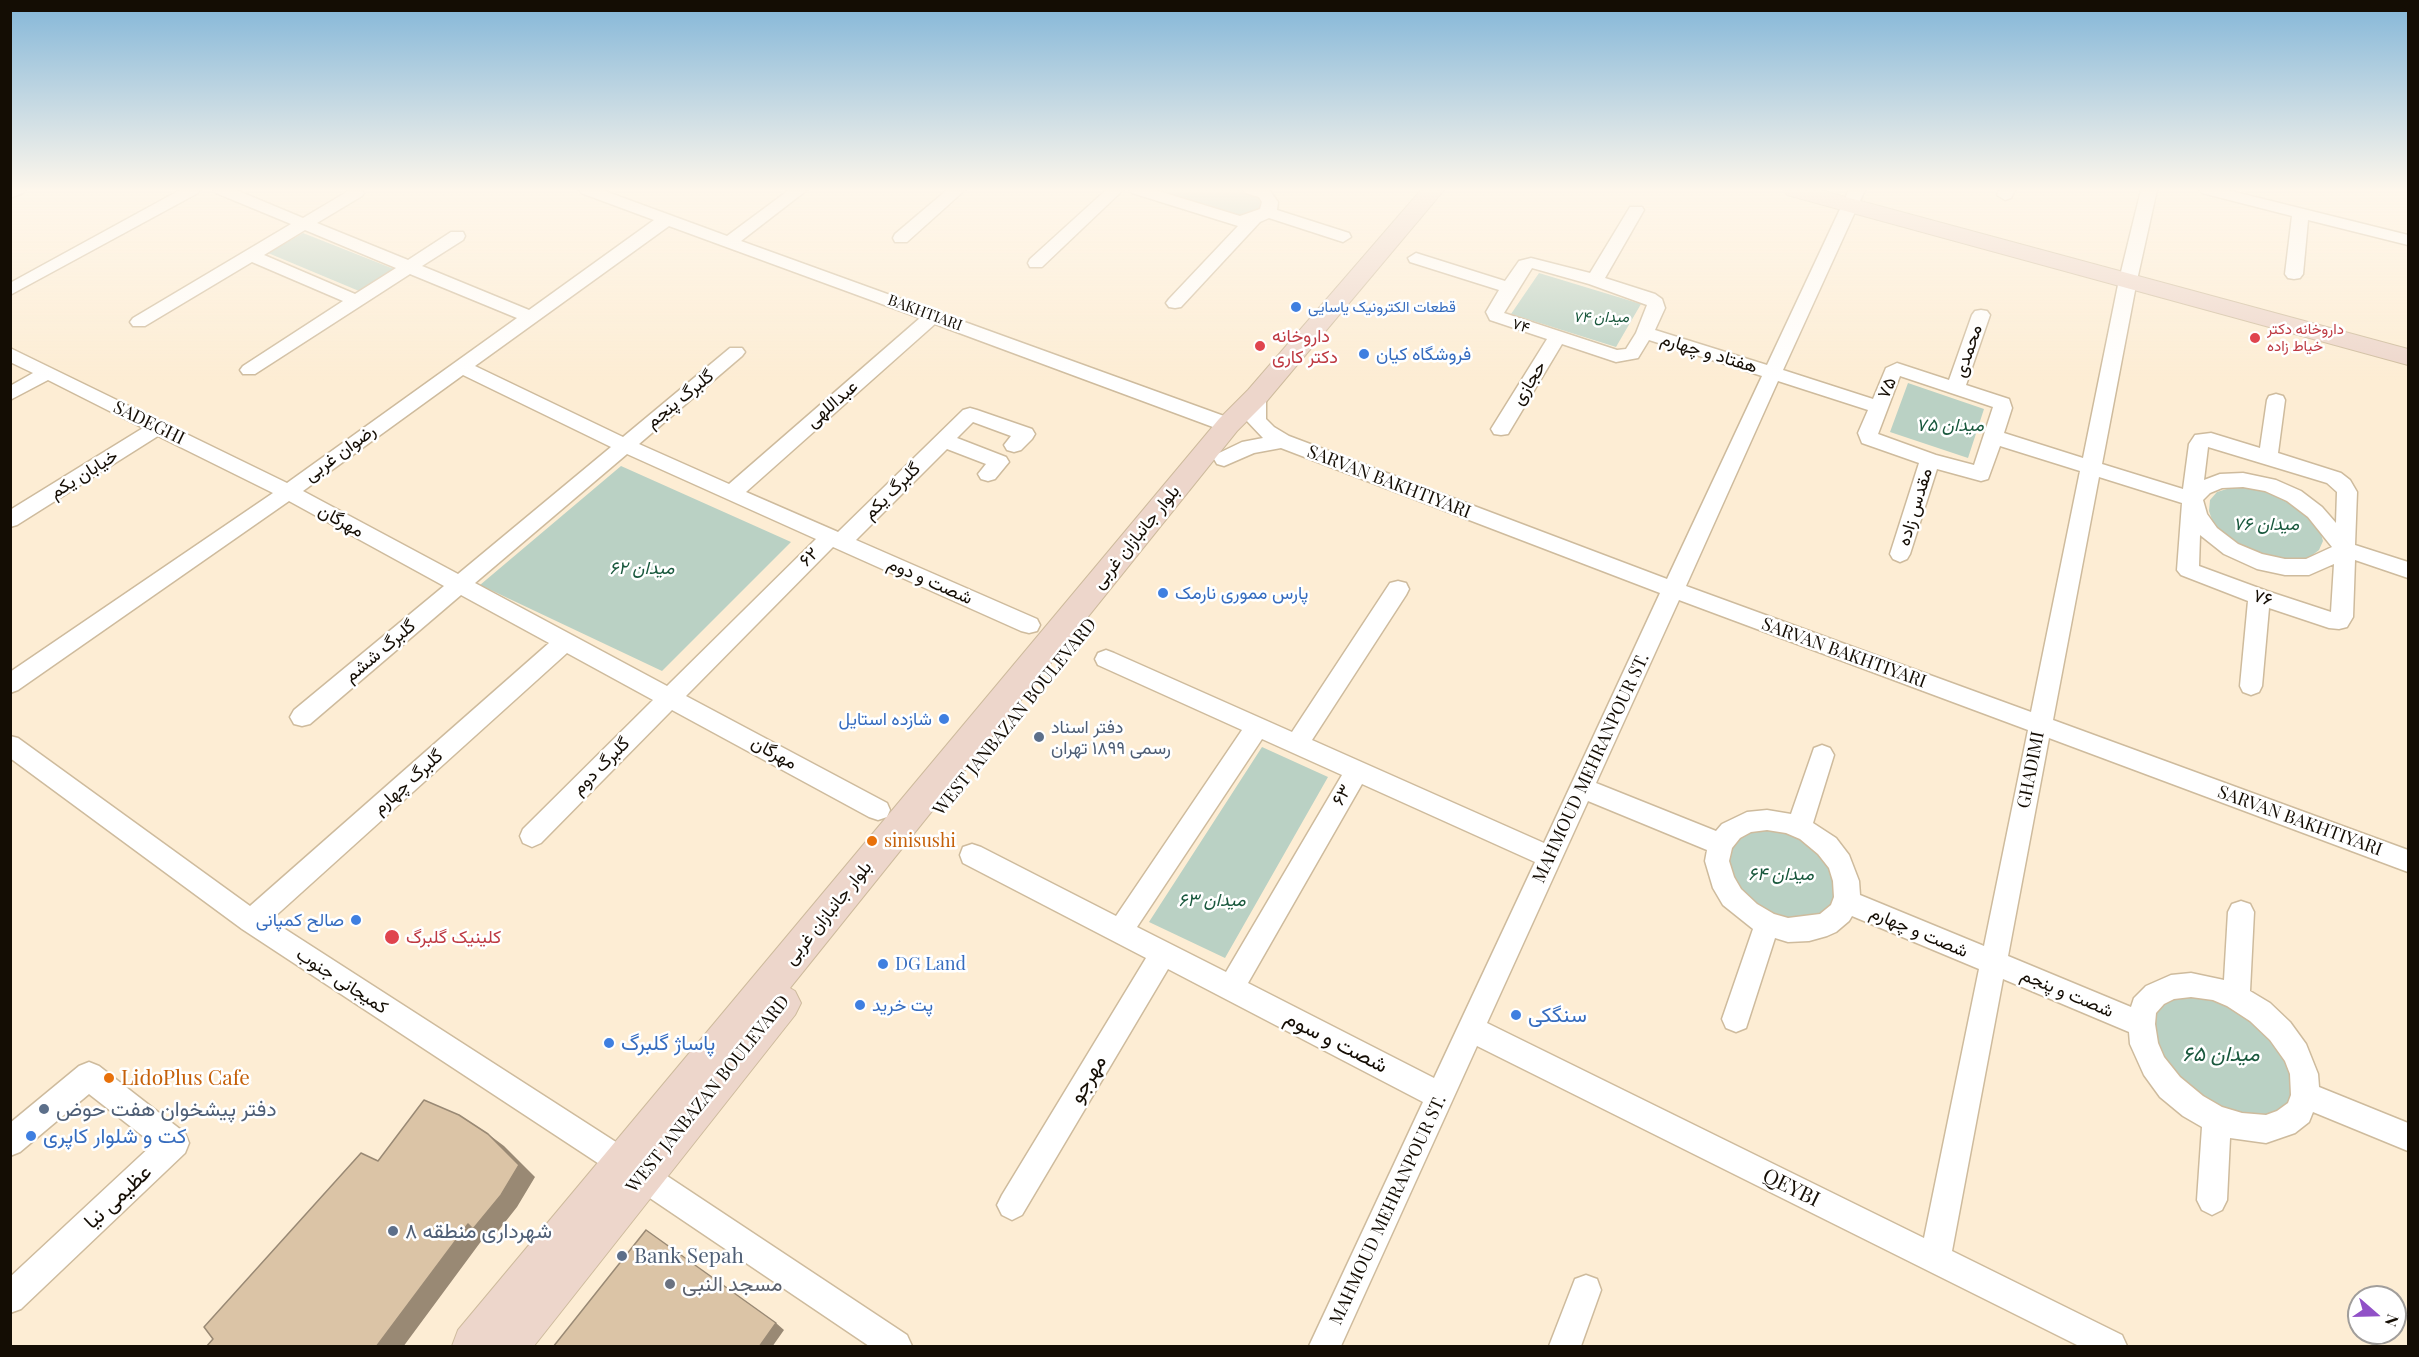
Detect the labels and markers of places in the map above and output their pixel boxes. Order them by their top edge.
place label: قطعات الکترونیک یاسایی [1308,298,1456,316]
marker: قطعات الکترونیک یاسایی [1289,300,1303,314]
place label: داروخانه دکتر خیاط زاده [2267,320,2344,355]
place label: داروخانه دکتر کاری [1272,325,1338,368]
marker: داروخانه دکتر خیاط زاده [2248,331,2262,345]
marker: داروخانه دکتر کاری [1253,339,1267,353]
place label: فروشگاه کیان [1376,343,1471,365]
marker: فروشگاه کیان [1357,347,1371,361]
place label: پارس مموری نارمک [1175,582,1308,604]
marker: پارس مموری نارمک [1156,586,1170,600]
place label: شازده استایل [839,708,932,730]
marker: شازده استایل [937,712,951,726]
place label: دفتر اسناد رسمی ۱۸۹۹ تهران [1051,716,1171,758]
marker: دفتر اسناد رسمی ۱۸۹۹ تهران [1032,730,1046,744]
place label: sinisushi [884,830,956,852]
marker: sinisushi [865,834,879,848]
place label: صالح کمپانی [256,909,344,931]
marker: صالح کمپانی [349,913,363,927]
place label: کلینیک گلبرگ [406,926,501,948]
marker: کلینیک گلبرگ [383,928,401,946]
place label: DG Land [895,953,966,975]
marker: DG Land [876,957,890,971]
place label: پت خرید [872,994,933,1016]
marker: پت خرید [853,998,867,1012]
place label: سنگکی [1528,1002,1587,1028]
marker: سنگکی [1509,1008,1523,1022]
place label: پاساژ گلبرگ [621,1030,715,1056]
marker: پاساژ گلبرگ [602,1036,616,1050]
place label: LidoPlus Cafe [121,1065,250,1091]
marker: LidoPlus Cafe [102,1071,116,1085]
place label: دفتر پیشخوان هفت حوض [56,1096,276,1122]
marker: دفتر پیشخوان هفت حوض [37,1102,51,1116]
place label: کت و شلوار کاپری [43,1123,186,1149]
marker: کت و شلوار کاپری [24,1129,38,1143]
place label: شهرداری منطقه ۸ [405,1218,552,1244]
marker: شهرداری منطقه ۸ [386,1224,400,1238]
place label: Bank Sepah [634,1243,744,1269]
marker: Bank Sepah [615,1249,629,1263]
place label: مسجد النبی [682,1271,782,1297]
marker: مسجد النبی [663,1277,677,1291]

